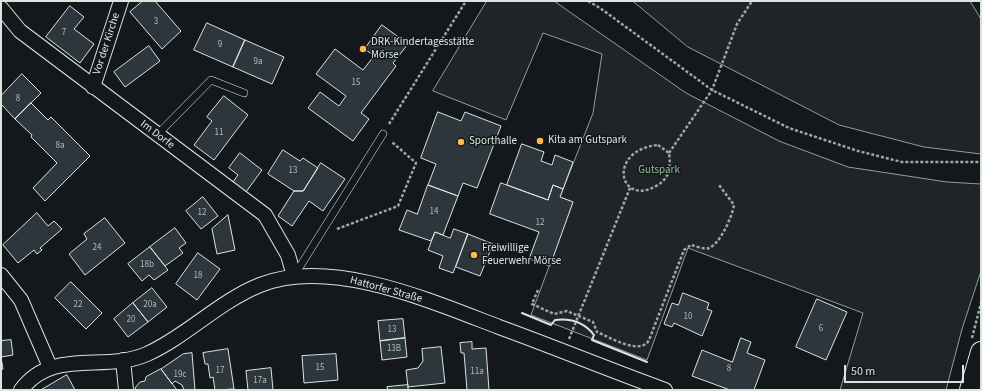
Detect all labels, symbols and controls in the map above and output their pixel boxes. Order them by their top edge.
street label: Vor der Kirche [91,11,123,77]
house number: 3 [154,17,158,27]
house number: 7 [62,28,66,38]
place label: DRK-Kindertagesstätte Mörse [371,36,474,62]
house number: 9 [218,40,222,50]
marker: DRK-Kindertagesstätte Mörse [358,44,368,54]
house number: 9a [253,57,263,67]
house number: 15 [352,78,360,88]
house number: 8 [16,94,20,104]
street label: Im Dorfe [137,118,177,152]
house number: 11 [215,128,223,138]
place label: Kita am Gutspark [548,134,627,148]
place label: Sporthalle [469,135,517,149]
marker: Kita am Gutspark [535,136,545,146]
marker: Sporthalle [456,137,466,147]
house number: 8a [55,141,65,151]
park label: Gutspark [638,164,680,178]
house number: 13 [289,166,297,176]
house number: 14 [430,207,438,217]
house number: 12 [198,208,206,218]
house number: 12 [536,218,544,228]
place label: Freiwillige Feuerwehr Mörse [482,242,561,268]
house number: 24 [93,243,101,253]
marker: Freiwillige Feuerwehr Mörse [469,250,479,260]
house number: 18b [140,260,154,270]
house number: 18 [194,271,202,281]
street label: Hattorfer Straße [348,274,424,306]
house number: 22 [74,300,82,310]
house number: 20a [143,300,157,310]
house number: 10 [684,312,692,322]
house number: 20 [127,315,135,325]
house number: 6 [819,324,823,334]
house number: 13 [388,325,396,335]
house number: 13B [387,344,401,354]
scale bar [846,357,966,383]
house number: 15 [316,363,324,373]
text: 50 m [851,363,875,380]
house number: 8 [727,364,731,374]
house number: 17 [216,366,224,376]
house number: 11a [470,367,484,377]
house number: 19c [173,370,187,380]
house number: 17a [253,376,267,386]

